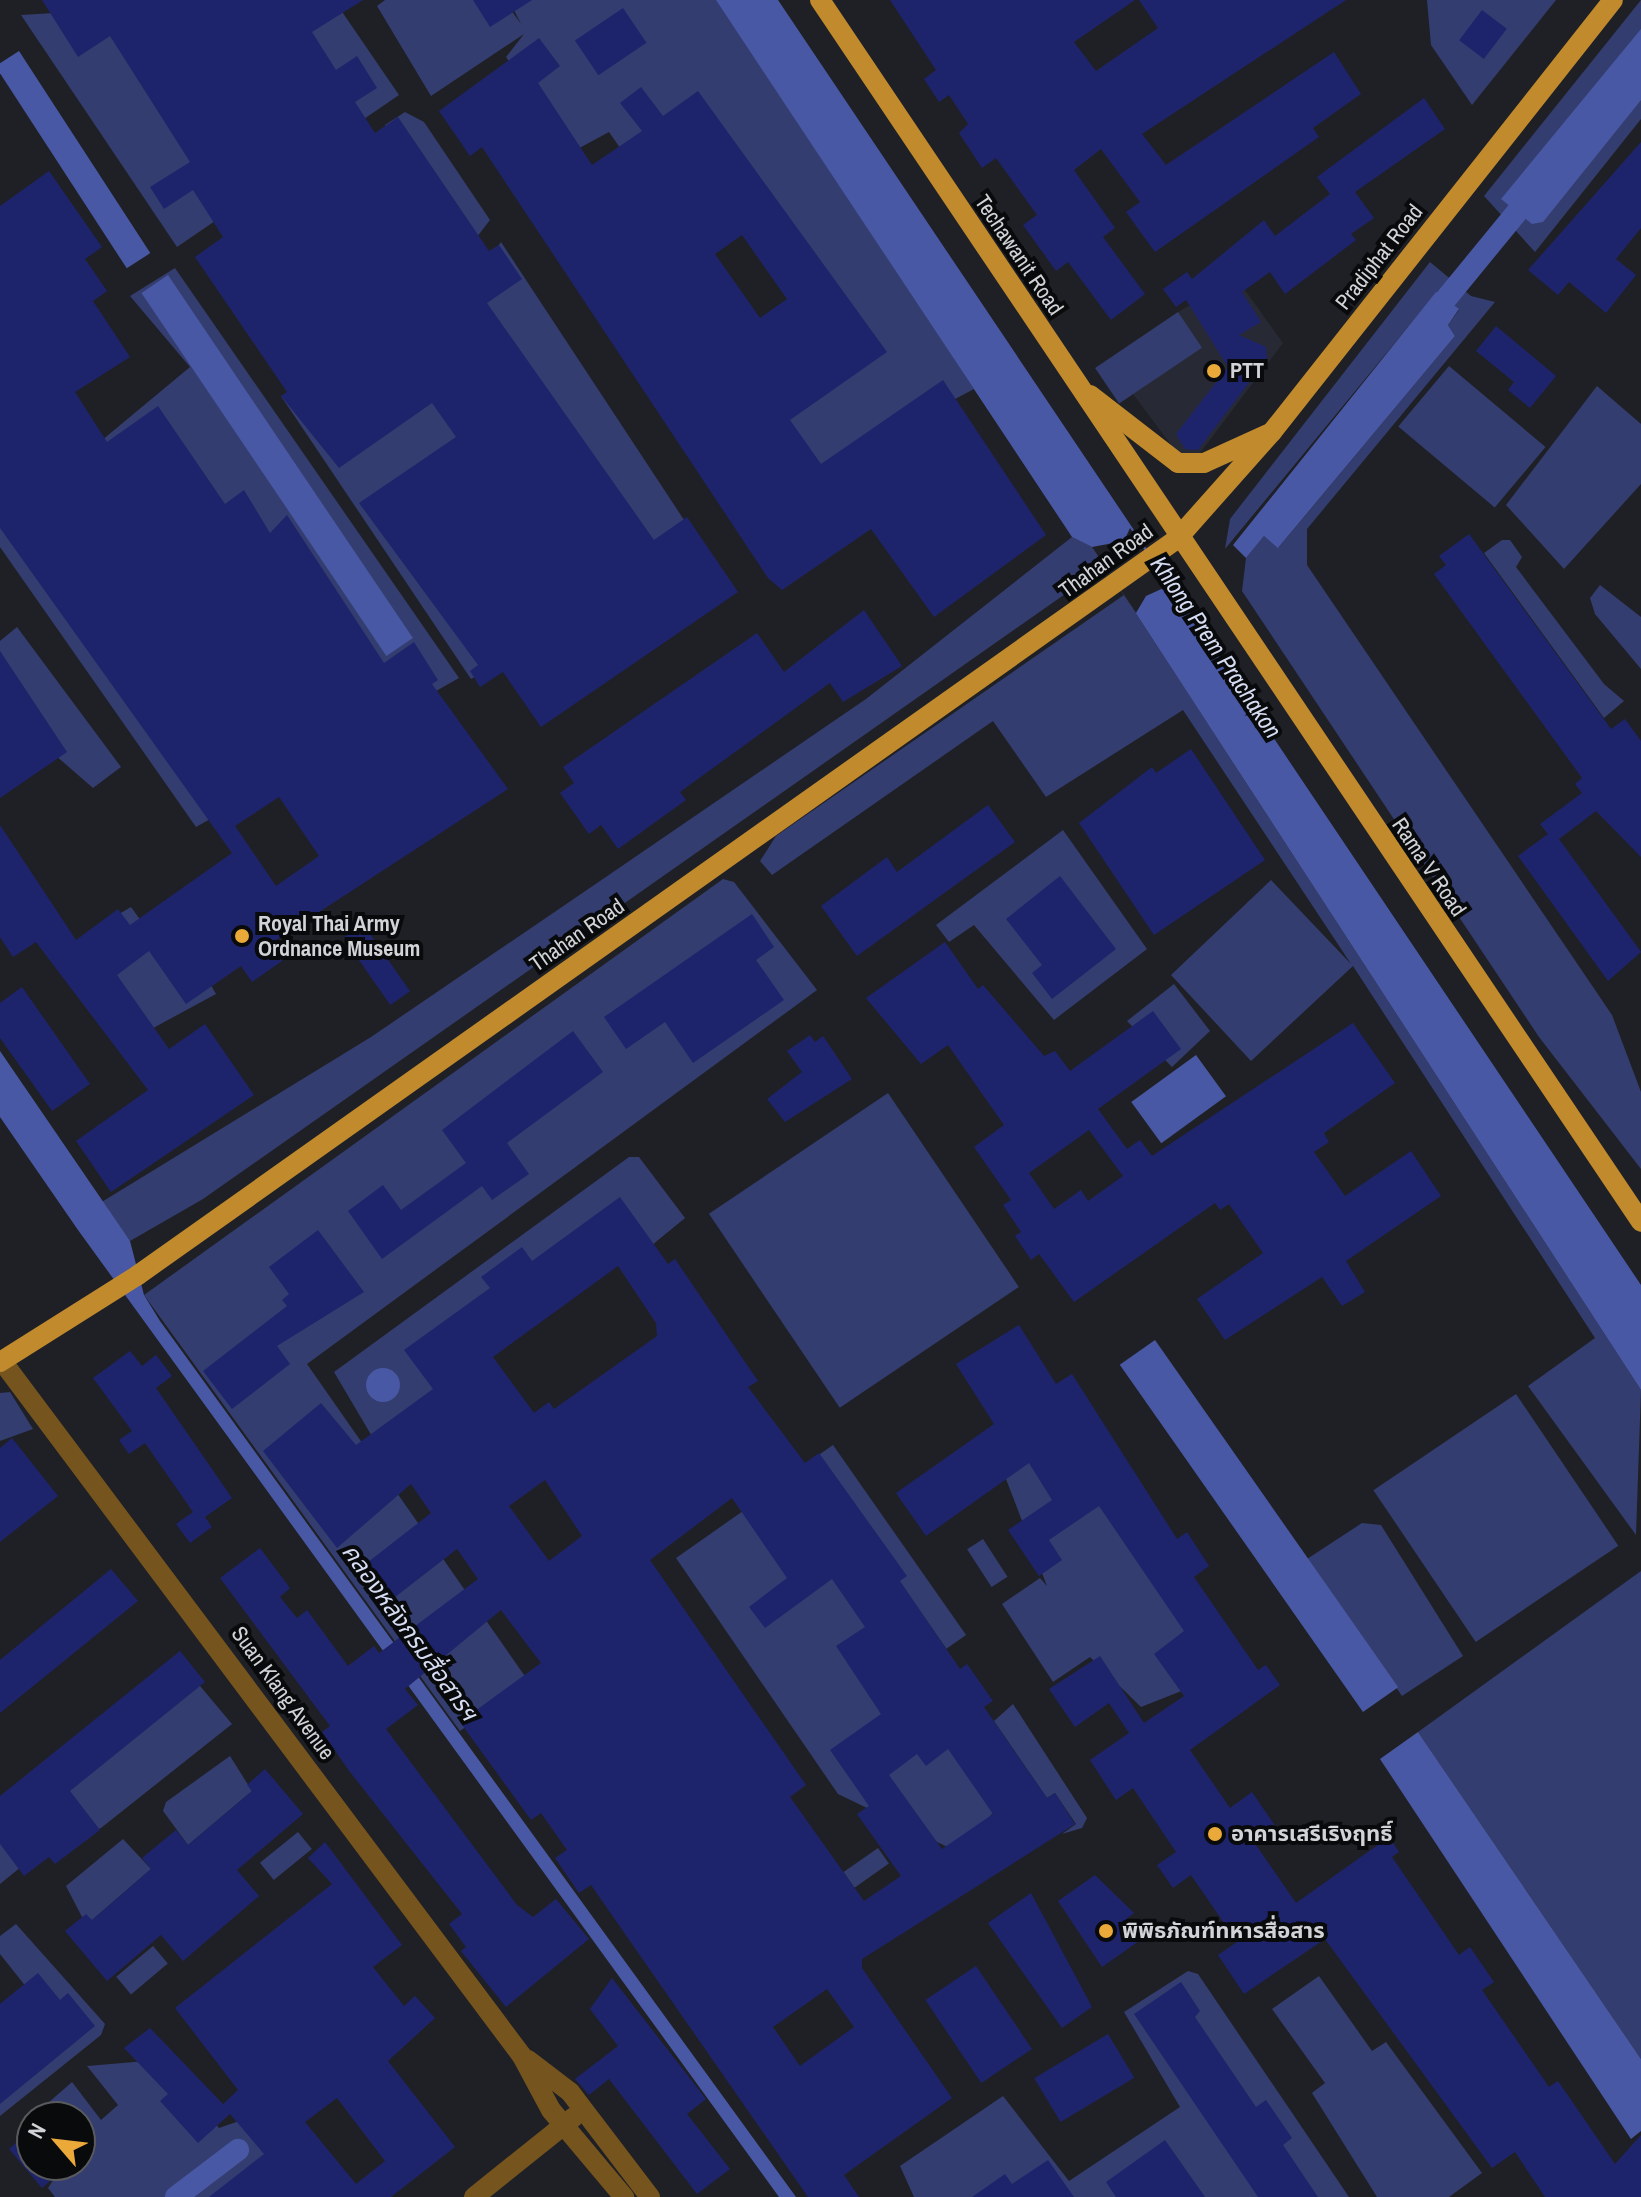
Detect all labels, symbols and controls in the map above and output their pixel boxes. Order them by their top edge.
street label: Techawanit Road [969,190,1069,320]
street label: Pradiphat Road [1330,199,1428,315]
place label: PTT [1230,358,1264,384]
marker: PTT [1205,362,1223,380]
street label: Thahan Road [1054,518,1158,604]
water label: Khlong Prem Prachakon [1144,551,1288,743]
street label: Rama V Road [1386,813,1472,921]
street label: Thahan Road [525,893,629,977]
place label: Royal Thai Army Ordnance Museum [258,910,420,962]
marker: Royal Thai Army Ordnance Museum [233,927,251,945]
water label: คลองหลังกรมสื่อสารฯ [336,1538,484,1726]
street label: Suan Klang Avenue [226,1621,340,1765]
place label: อาคารเสรีเริงฤทธิ์ [1231,1821,1392,1847]
marker: อาคารเสรีเริงฤทธิ์ [1206,1825,1224,1843]
place label: พิพิธภัณฑ์ทหารสื่อสาร [1122,1918,1325,1944]
marker: พิพิธภัณฑ์ทหารสื่อสาร [1097,1922,1115,1940]
north arrow [16,2101,96,2181]
text: N [20,2118,53,2143]

